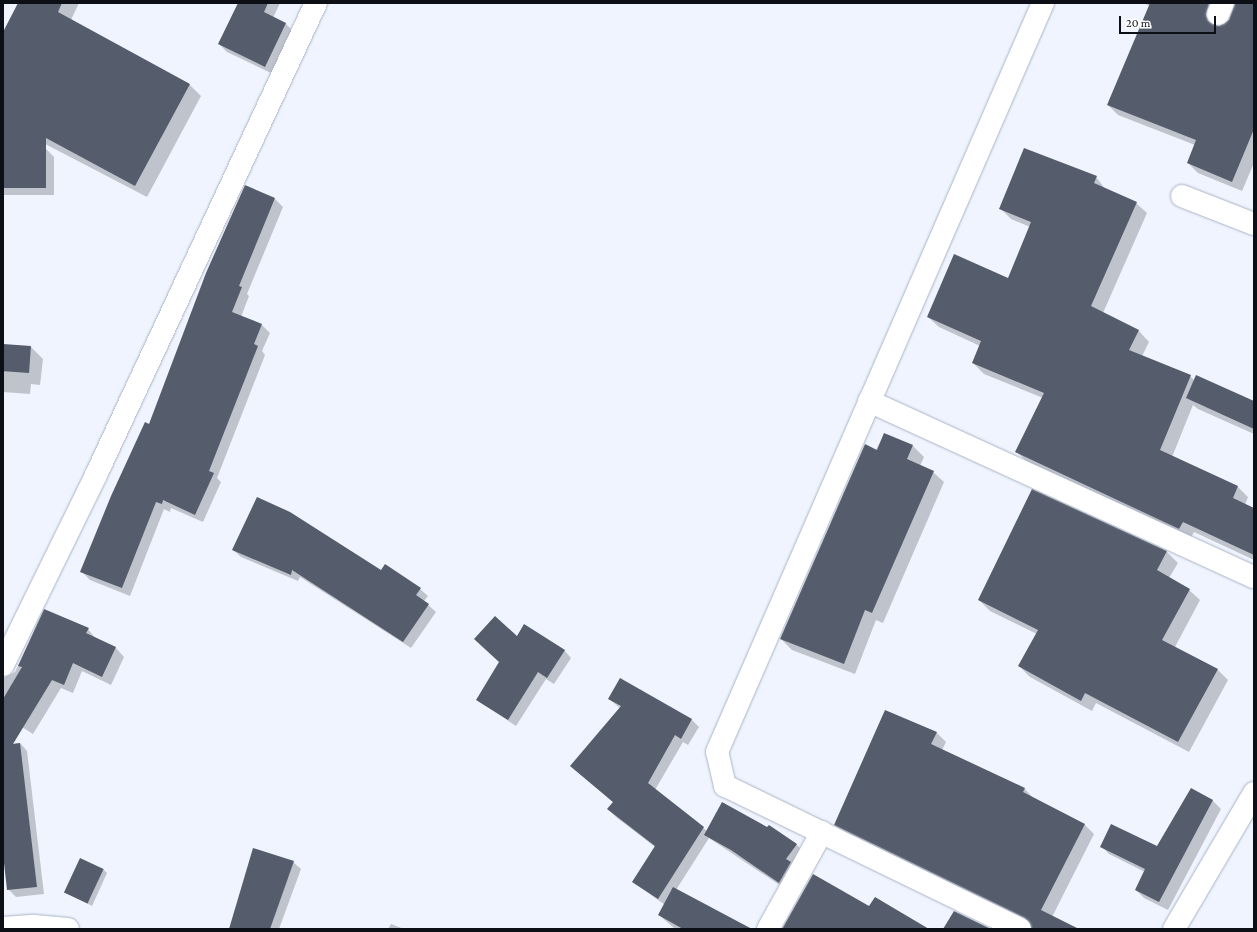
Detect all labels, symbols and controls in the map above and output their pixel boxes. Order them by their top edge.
scale bar [1121,8,1218,34]
text: 20 m [1126,16,1150,30]

